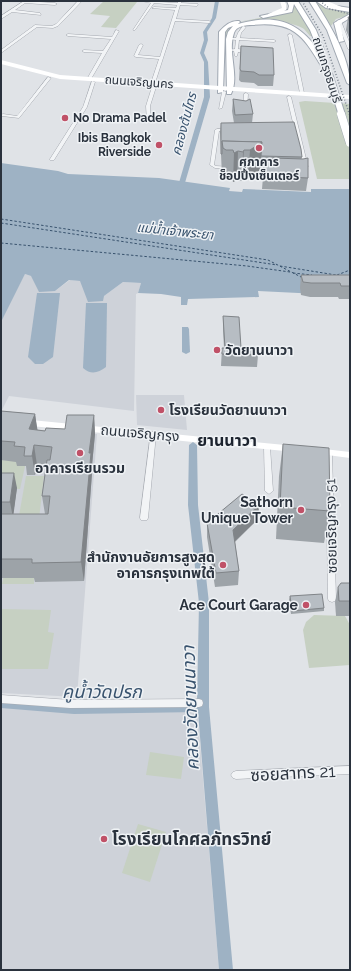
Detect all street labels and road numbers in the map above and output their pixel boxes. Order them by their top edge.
street label: ถนนกรุงธนบุรี [310,35,344,105]
street label: ถนนเจริญนคร [104,73,174,91]
street label: ถนนเจริญกรุง [100,422,180,445]
street label: ซอยเจริญกรุง 51 [322,478,341,574]
street label: ซอยสาทร 21 [250,761,336,785]

